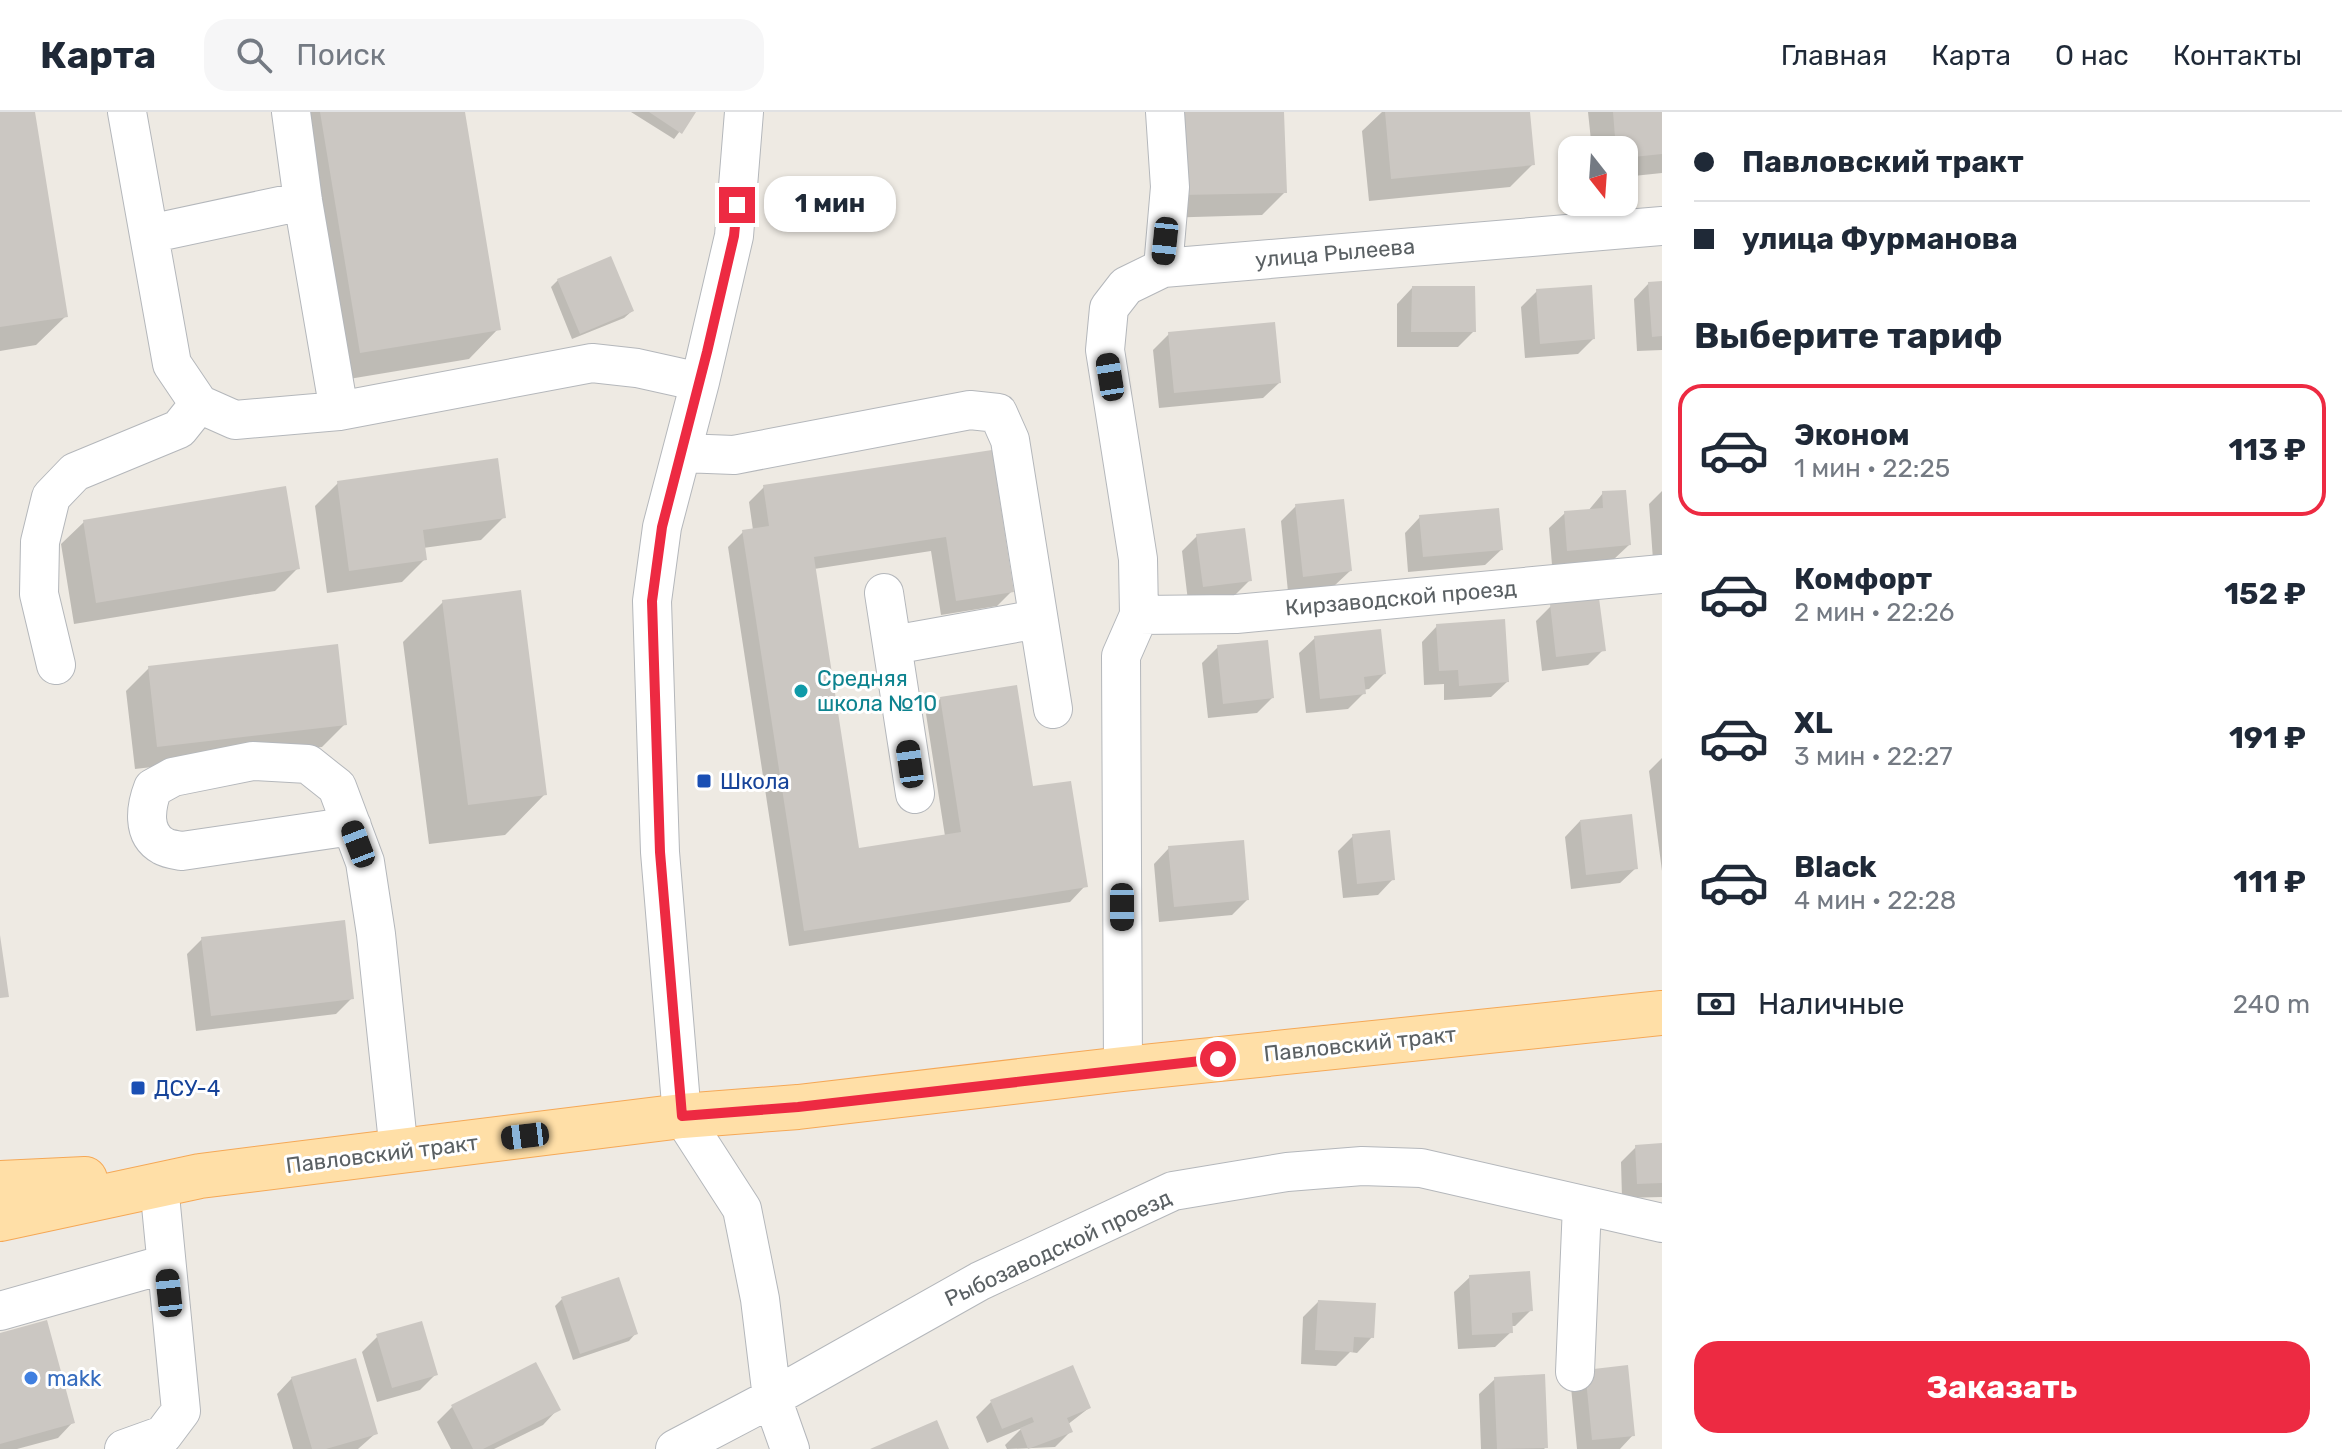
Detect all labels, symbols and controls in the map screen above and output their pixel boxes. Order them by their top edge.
search box [204,19,764,91]
text: Карта [40,32,156,78]
icon: search [232,33,276,77]
text: Поиск [296,37,386,73]
text: Главная [1781,39,1887,72]
text: Карта [1931,39,2011,72]
text: О нас [2055,39,2129,72]
text: Контакты [2173,39,2302,72]
north arrow [1558,136,1638,216]
map controls [1558,136,1638,216]
text: Павловский тракт [1742,144,2024,180]
callout: 1 мин [765,177,897,233]
route end [719,187,755,223]
text: 1 мин [795,188,865,219]
car [1151,216,1179,266]
text: улица Фурманова [1742,221,2018,257]
street label: улица Рылеева [1254,233,1416,273]
text: Выберите тариф [1694,314,2003,357]
car [1094,351,1126,403]
icon: car [1698,414,1770,486]
text: Эконом [1794,417,1910,453]
text: 113 ₽ [2228,432,2306,468]
text: 1 мин · 22:25 [1794,453,1950,484]
icon: car [1698,558,1770,630]
text: Комфорт [1794,561,1932,597]
street label: Кирзаводской проезд [1284,574,1518,622]
text: 152 ₽ [2224,576,2306,612]
text: 2 мин · 22:26 [1794,597,1954,628]
place label: Средняя школа №10 [817,665,937,717]
marker: Средняя школа №10 [792,682,810,700]
icon: car [1698,702,1770,774]
text: XL [1794,705,1833,741]
text: 191 ₽ [2229,720,2306,756]
car [895,739,925,789]
text: 3 мин · 22:27 [1794,741,1953,772]
place label: Школа [720,768,790,795]
marker: Школа [695,772,713,790]
car [338,817,378,871]
icon: car [1698,846,1770,918]
text: Black [1794,849,1877,885]
text: 111 ₽ [2233,864,2306,900]
car [1110,883,1134,931]
text: 4 мин · 22:28 [1794,885,1956,916]
icon: cash [1694,982,1738,1026]
text: Наличные [1758,986,1904,1022]
text: 240 m [2233,989,2310,1020]
street label: Павловский тракт [1262,1020,1458,1068]
route start [1200,1041,1236,1077]
place label: ДСУ-4 [154,1075,220,1102]
marker: ДСУ-4 [129,1079,147,1097]
car [500,1121,550,1151]
street label: Павловский тракт [284,1129,480,1179]
street label: Рыбозаводской проезд [940,1184,1176,1312]
car [155,1268,183,1318]
button: Заказать [1694,1341,2310,1433]
place label: makk [47,1365,102,1392]
marker: makk [22,1369,40,1387]

